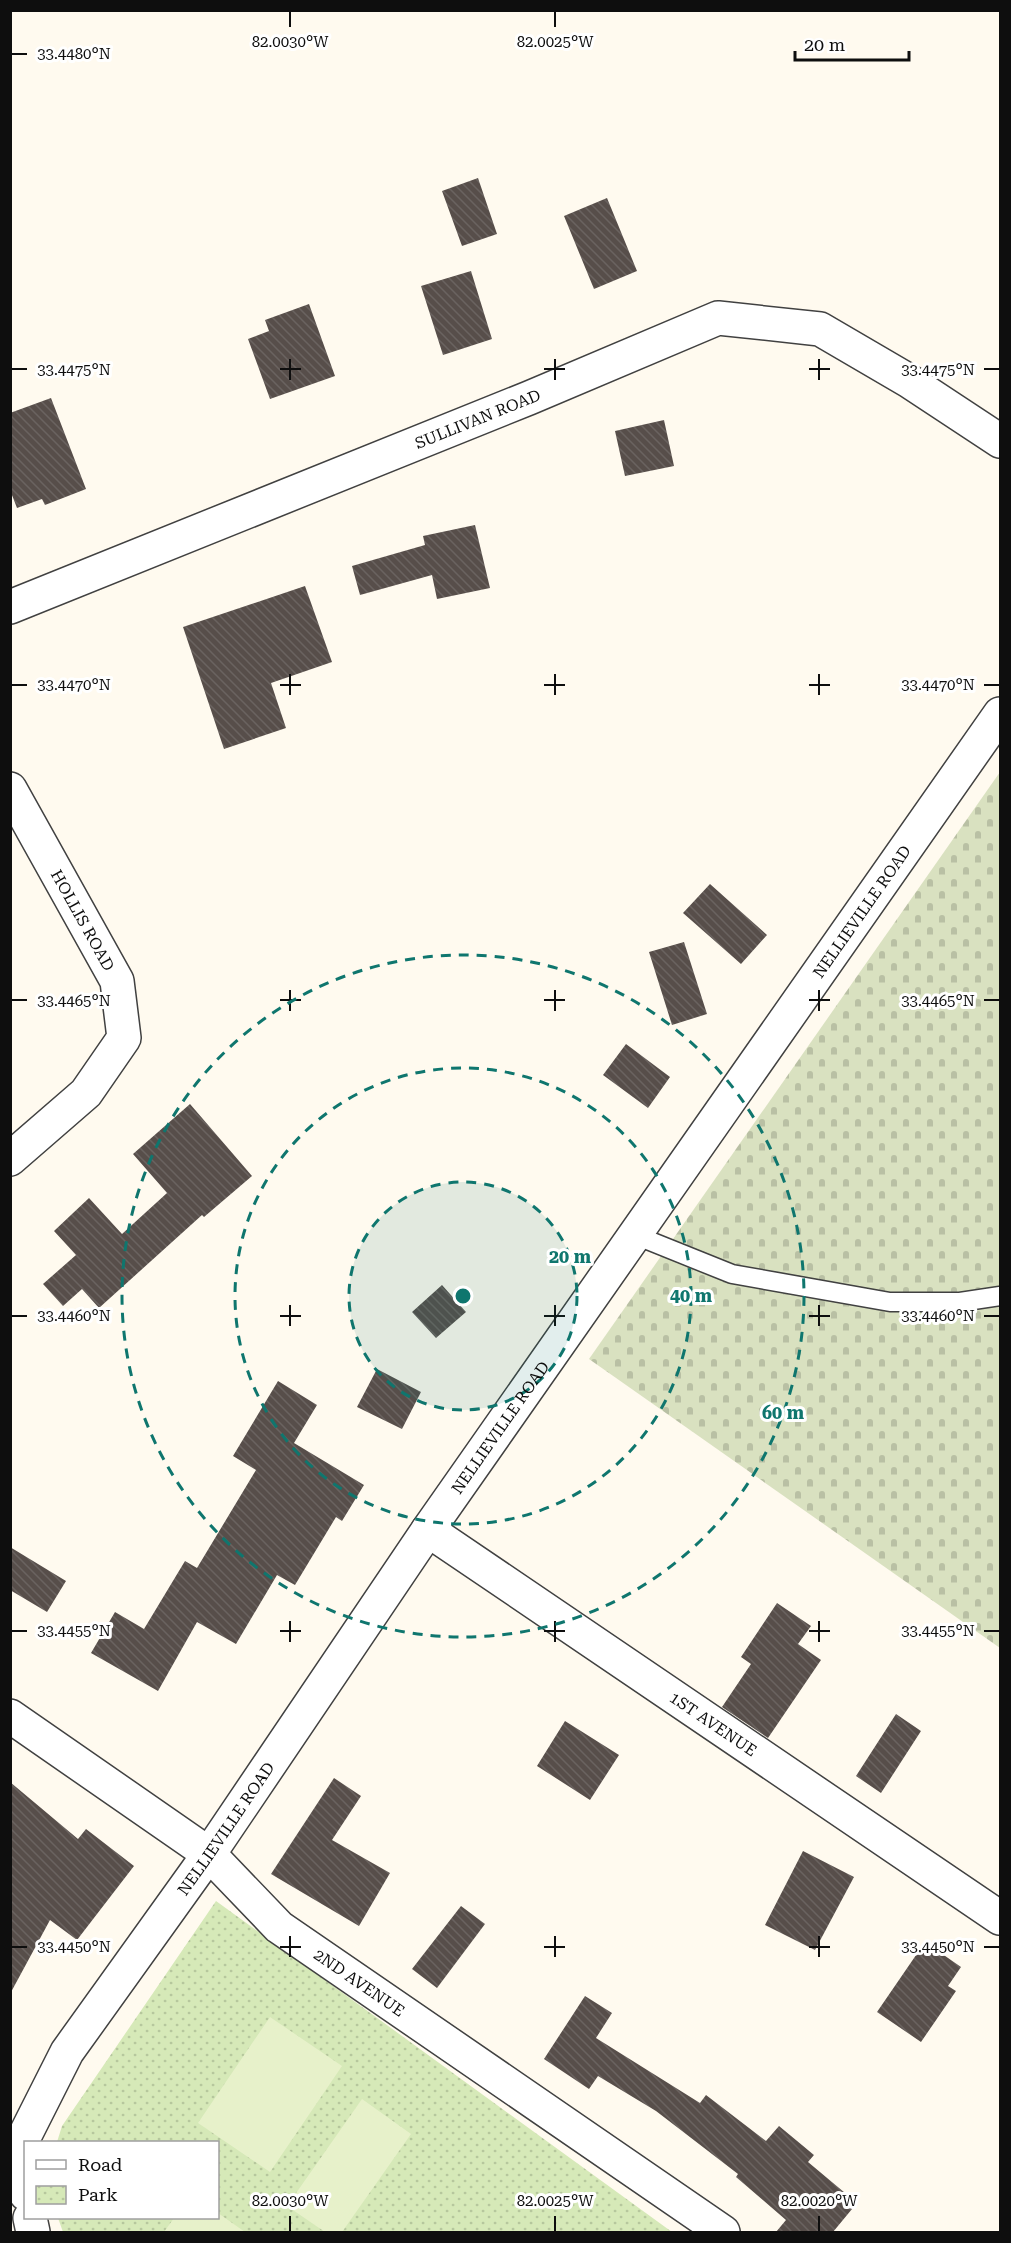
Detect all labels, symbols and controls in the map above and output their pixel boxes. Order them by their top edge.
scale bar [795,24,909,62]
text: 82.0030°W [252,33,329,51]
text: 82.0025°W [517,33,594,51]
text: 20 m [804,34,845,55]
text: 33.4480°N [37,45,111,63]
text: 33.4475°N [37,361,111,379]
text: 33.4475°N [901,361,975,379]
street label: SULLIVAN ROAD [412,385,543,453]
text: 33.4470°N [37,676,111,694]
text: 33.4470°N [901,676,975,694]
street label: NELLIEVILLE ROAD [809,841,915,981]
street label: HOLLIS ROAD [47,866,119,974]
text: 33.4465°N [37,992,111,1010]
text: 33.4465°N [901,992,975,1010]
text: 20 m [549,1246,592,1267]
text: 40 m [670,1285,713,1306]
centre of rings [453,1286,473,1306]
text: 33.4460°N [37,1307,111,1325]
text: 33.4460°N [901,1307,975,1325]
street label: NELLIEVILLE ROAD [447,1357,553,1497]
text: 60 m [762,1402,805,1423]
text: 33.4455°N [37,1622,111,1640]
text: 33.4455°N [901,1622,975,1640]
street label: 1ST AVENUE [666,1687,761,1760]
street label: NELLIEVILLE ROAD [173,1758,278,1899]
text: 33.4450°N [37,1938,111,1956]
text: 33.4450°N [901,1938,975,1956]
street label: 2ND AVENUE [310,1945,409,2020]
legend [24,2141,219,2219]
text: Road [78,2154,123,2175]
text: Park [78,2184,118,2205]
text: 82.0030°W [252,2192,329,2210]
text: 82.0025°W [517,2192,594,2210]
text: 82.0020°W [781,2192,858,2210]

